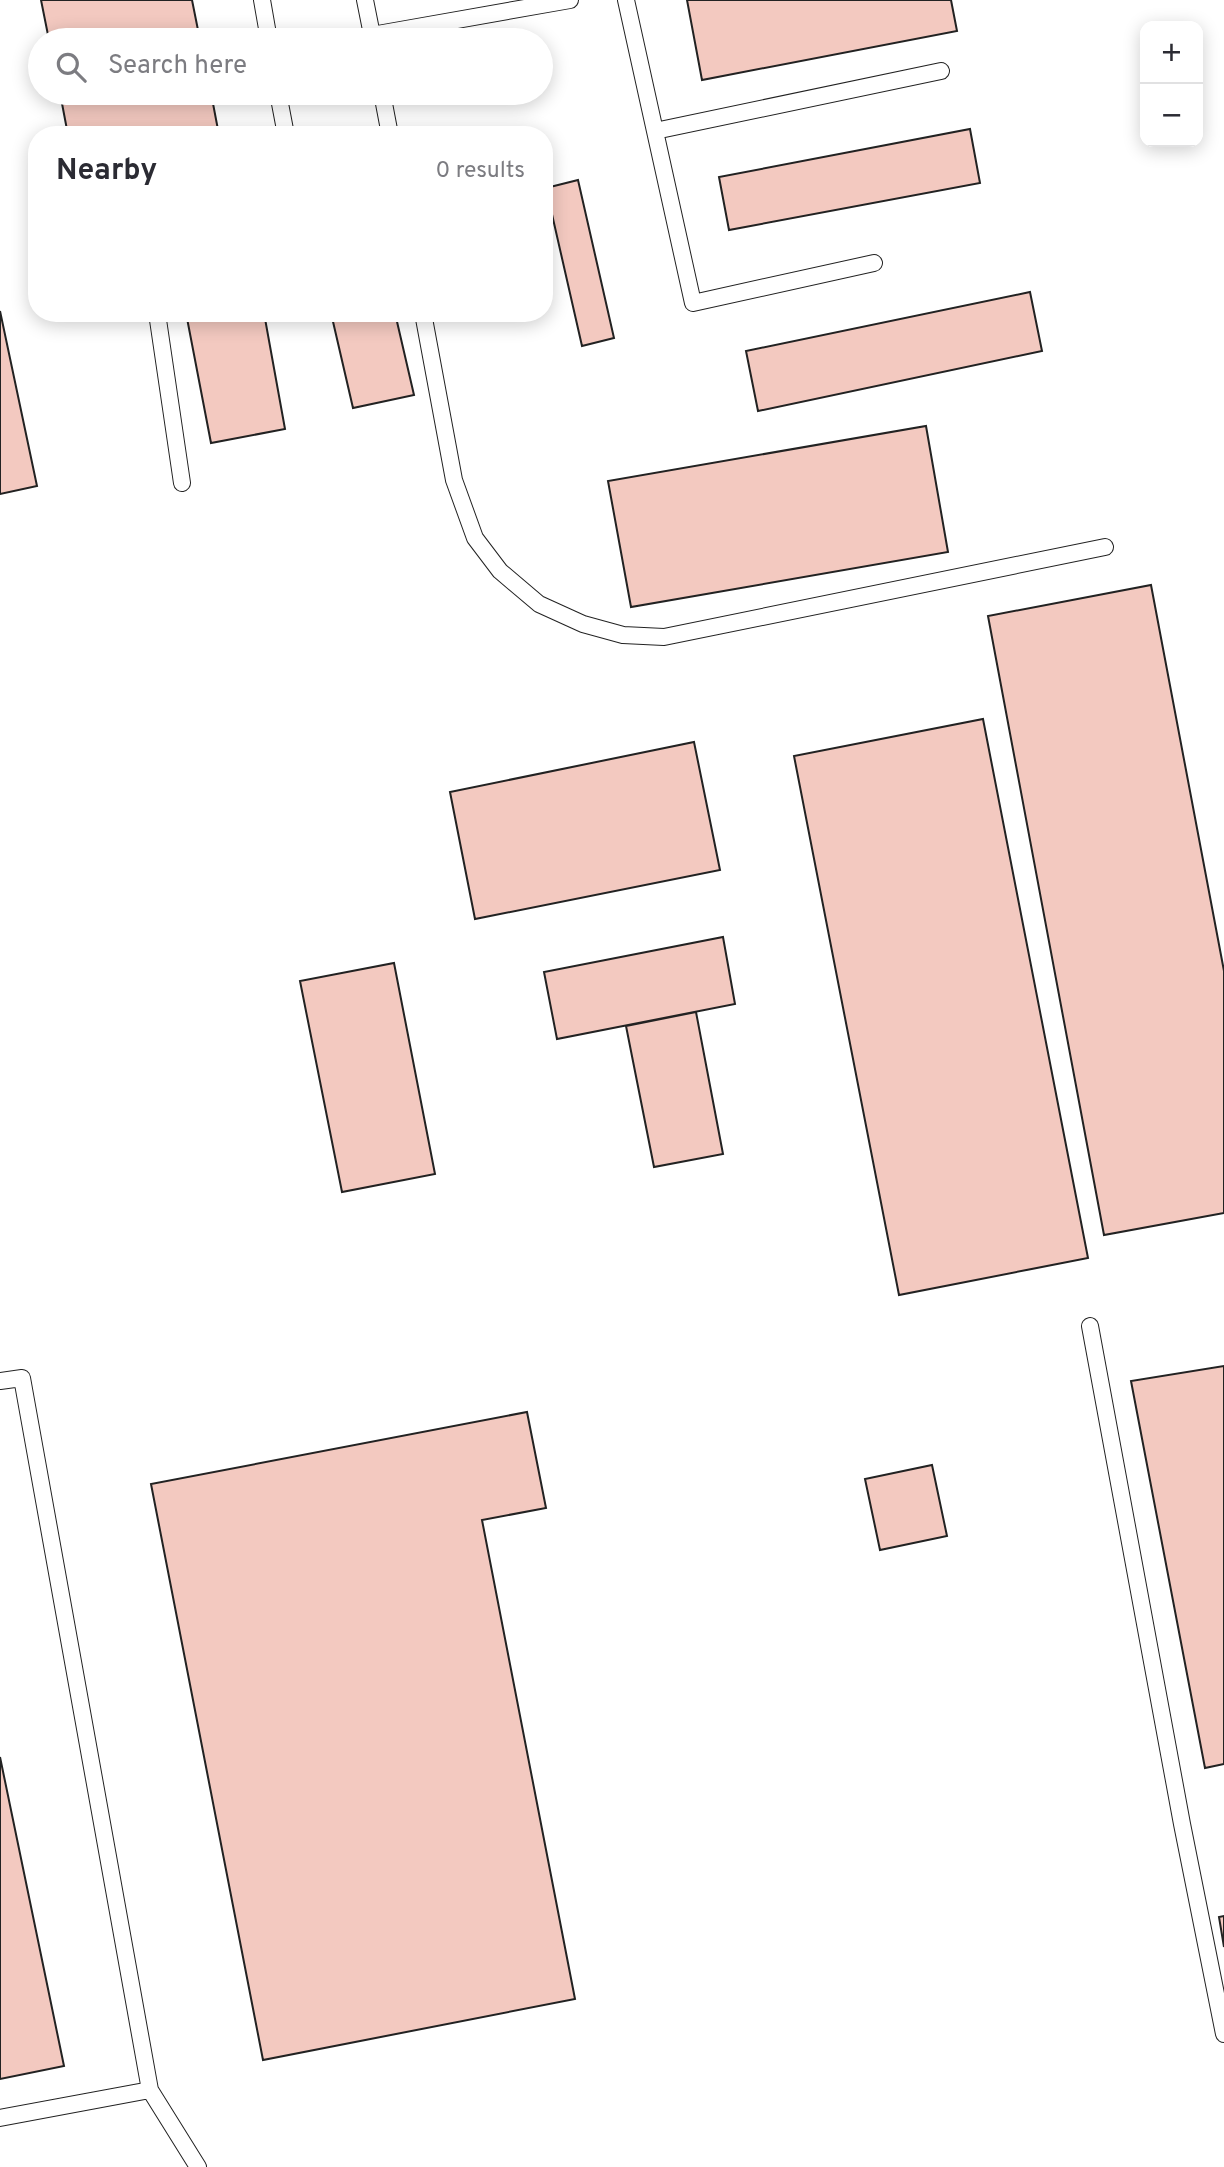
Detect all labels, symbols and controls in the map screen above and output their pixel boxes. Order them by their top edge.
map controls [1140,21,1203,147]
button: + [1140,21,1203,84]
search box [28,28,553,105]
icon: search [52,48,90,86]
text: Search here [108,50,247,83]
button: − [1140,84,1203,147]
text: Nearby [56,153,157,190]
text: 0 results [436,157,525,186]

